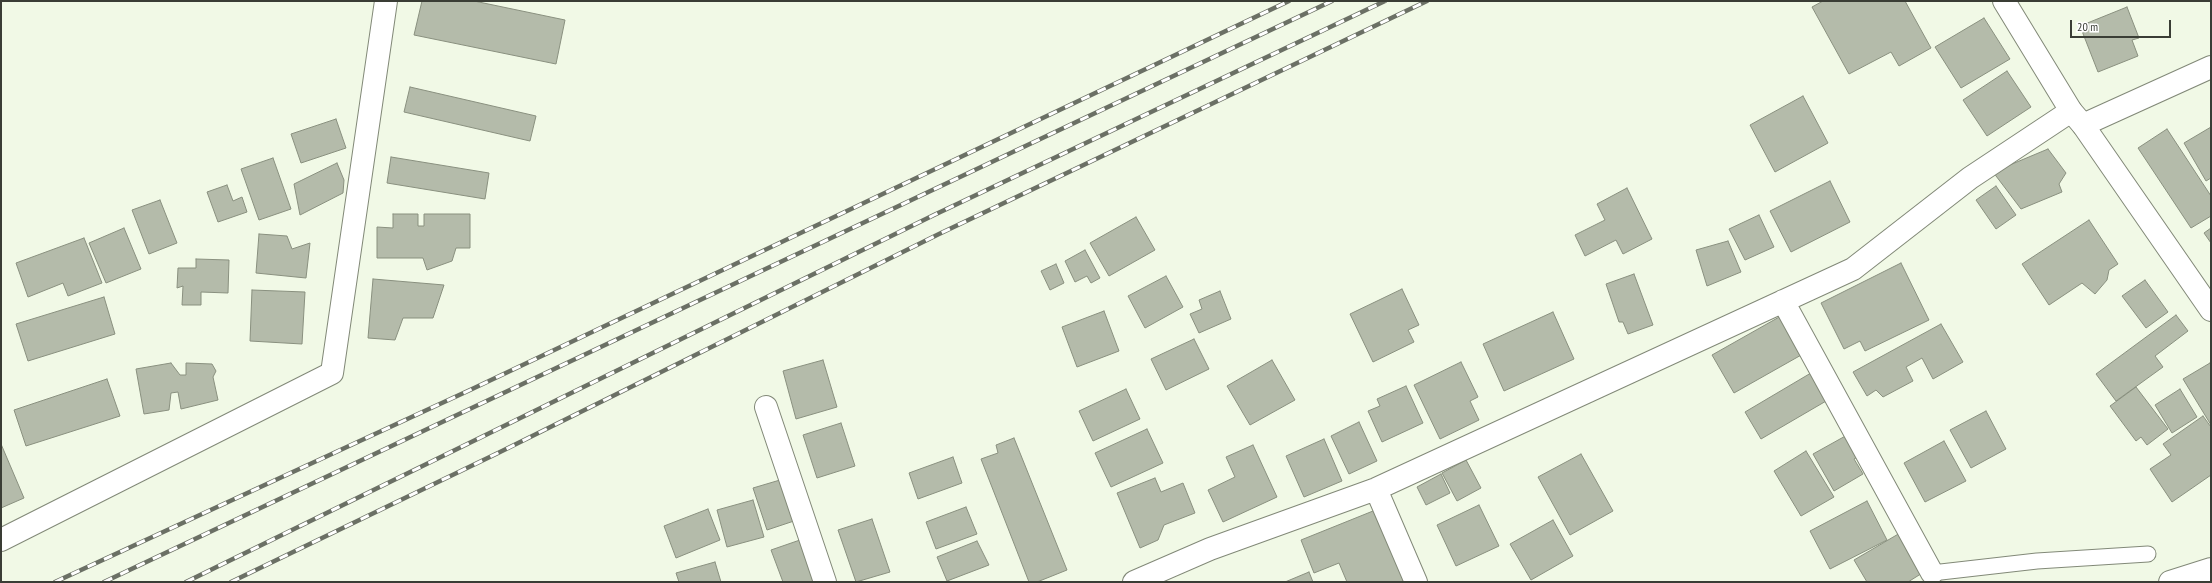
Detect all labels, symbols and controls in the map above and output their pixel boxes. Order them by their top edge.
scale bar [2072,12,2173,38]
text: 20 m [2077,19,2098,34]

